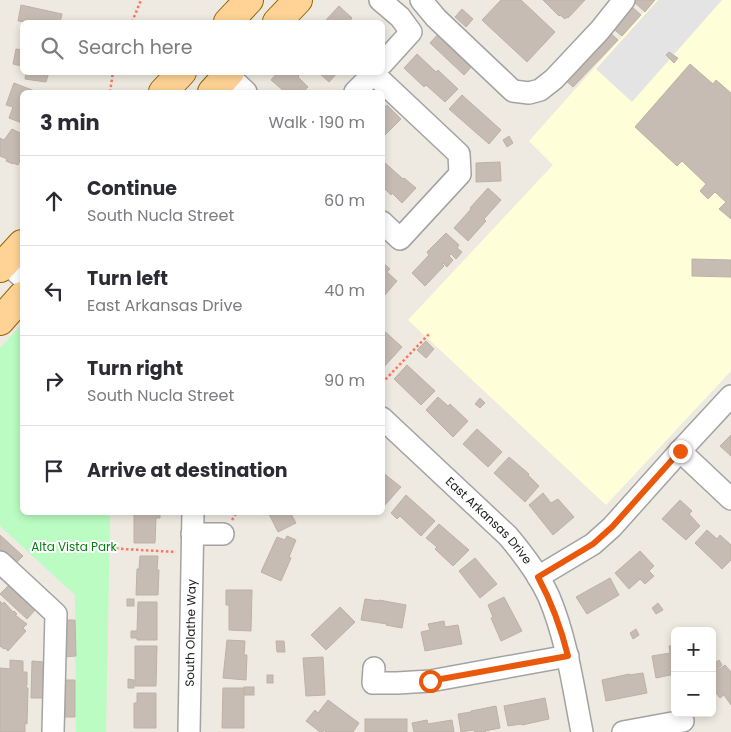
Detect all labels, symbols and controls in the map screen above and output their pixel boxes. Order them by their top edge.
search box [20,20,385,75]
icon: search [38,34,66,62]
text: Search here [78,34,192,61]
text: 3 min [40,108,100,137]
text: Walk · 190 m [268,111,365,134]
text: Continue [87,175,177,202]
icon: ahead [40,187,68,215]
text: 60 m [324,189,365,212]
text: South Nucla Street [87,204,234,227]
text: Turn left [87,265,168,292]
icon: left [40,277,68,305]
text: 40 m [324,279,365,302]
text: East Arkansas Drive [87,294,242,317]
text: Turn right [87,355,183,382]
icon: right [40,367,68,395]
text: 90 m [324,369,365,392]
text: South Nucla Street [87,384,234,407]
route end [669,440,692,463]
icon: arrive [40,457,68,485]
text: Arrive at destination [87,457,288,484]
street label: East Arkansas Drive [442,473,536,567]
park label: Alta Vista Park [31,538,118,555]
street label: South Olathe Way [181,579,200,687]
map controls [671,627,716,717]
button: + [671,627,716,672]
route start [419,670,442,693]
button: − [671,672,716,717]

